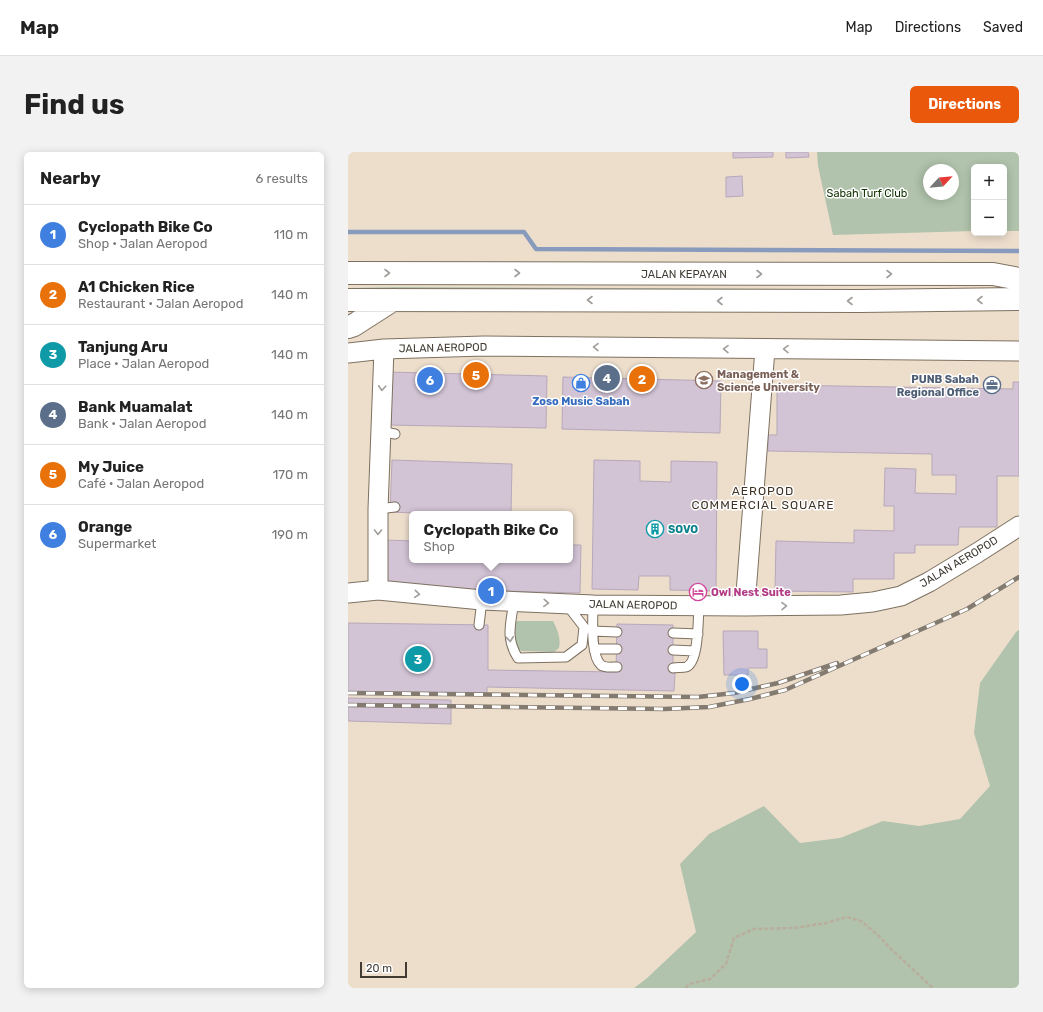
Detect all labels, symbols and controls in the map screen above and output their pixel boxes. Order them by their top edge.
text: Map [20,16,59,39]
text: Map [846,19,873,36]
text: Directions [895,19,961,36]
text: Saved [983,19,1023,36]
button: Directions [910,86,1019,123]
text: Find us [24,88,124,121]
north arrow [923,164,959,200]
map controls [971,164,1007,236]
button: + [971,164,1007,200]
text: Nearby [40,168,101,188]
text: 6 results [256,171,308,186]
park label: Sabah Turf Club [827,187,907,200]
button: − [971,200,1007,236]
text: Cyclopath Bike Co [78,218,213,236]
text: 1 [50,227,56,242]
text: 110 m [274,227,308,242]
text: Shop · Jalan Aeropod [78,236,207,251]
street label: JALAN KEPAYAN [641,268,727,281]
one-way arrow [384,269,390,277]
one-way arrow [514,269,520,277]
one-way arrow [756,270,762,278]
one-way arrow [886,270,892,278]
text: A1 Chicken Rice [78,278,195,296]
text: 2 [49,287,57,302]
text: 140 m [271,287,308,302]
text: Restaurant · Jalan Aeropod [78,296,244,311]
one-way arrow [587,296,593,304]
one-way arrow [977,296,983,304]
one-way arrow [717,297,723,305]
one-way arrow [847,297,853,305]
text: Tanjung Aru [78,338,168,356]
street label: JALAN AEROPOD [399,341,487,355]
one-way arrow [593,343,599,352]
one-way arrow [723,345,729,353]
one-way arrow [783,345,789,353]
text: 3 [49,347,57,362]
text: 140 m [271,347,308,362]
text: Place · Jalan Aeropod [78,356,209,371]
pin: 5 [463,360,489,390]
pin: 4 [594,363,620,393]
pin: 2 [629,364,655,394]
pin: 6 [417,365,443,395]
place label: Management & Science University [717,368,820,394]
school or university icon: Management & Science University [694,370,714,390]
shop icon: Zoso Music Sabah [571,373,591,393]
place label: PUNB Sabah Regional Office [897,373,979,399]
office icon: PUNB Sabah Regional Office [982,375,1002,395]
one-way arrow [378,385,386,391]
place label: Zoso Music Sabah [532,395,630,408]
text: Bank Muamalat [78,398,193,416]
text: 4 [49,407,57,422]
text: 140 m [271,407,308,422]
text: Bank · Jalan Aeropod [78,416,207,431]
text: My Juice [78,458,144,476]
text: 5 [49,467,57,482]
text: 170 m [273,467,308,482]
text: Café · Jalan Aeropod [78,476,204,491]
district label: AEROPOD COMMERCIAL SQUARE [692,484,835,512]
popup [409,511,573,563]
text: Orange [78,518,132,536]
building icon: SOVO [645,519,665,539]
text: Cyclopath Bike Co [424,521,558,539]
place label: SOVO [668,523,698,536]
text: 6 [49,527,57,542]
text: 190 m [272,527,308,542]
one-way arrow [374,529,382,535]
street label: JALAN AEROPOD [918,534,1000,590]
text: Supermarket [78,536,156,551]
text: Shop [424,539,455,554]
pin: 1 [478,576,504,606]
hotel icon: Owl Nest Suite [688,582,708,602]
place label: Owl Nest Suite [711,586,791,599]
one-way arrow [414,589,420,598]
one-way arrow [543,598,549,607]
street label: JALAN AEROPOD [589,598,677,612]
one-way arrow [781,602,787,610]
one-way arrow [505,636,514,643]
pin: 3 [405,644,431,674]
your location [732,674,752,694]
scale bar [360,960,407,979]
text: 20 m [366,962,392,975]

